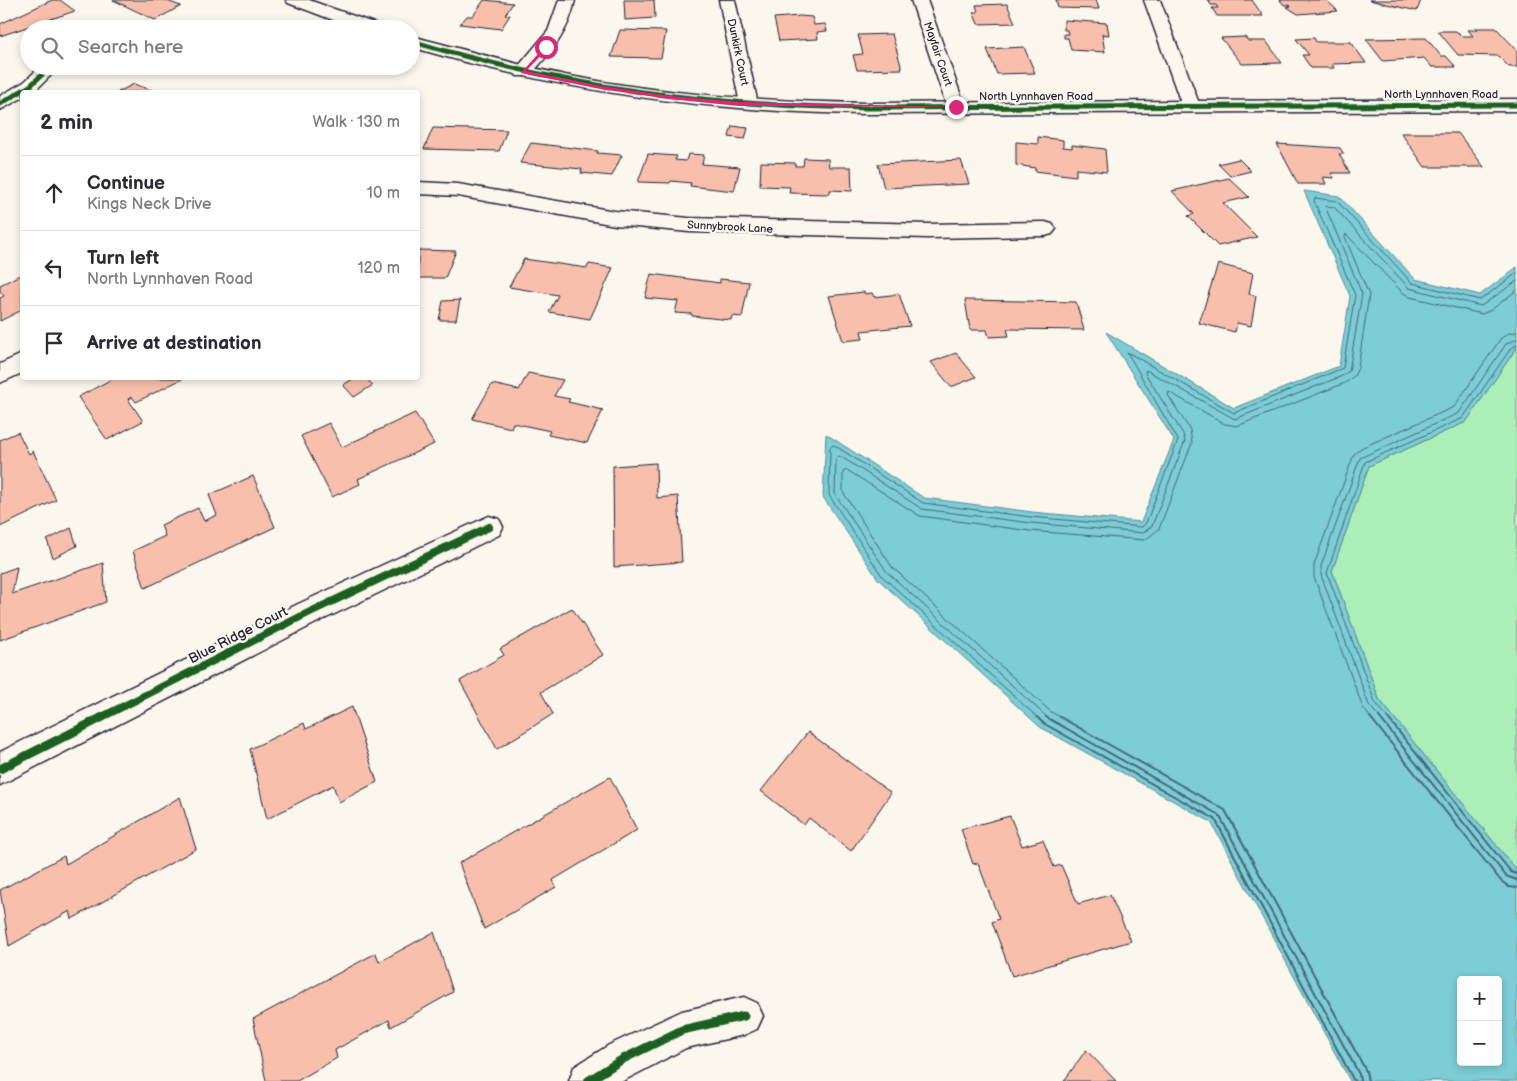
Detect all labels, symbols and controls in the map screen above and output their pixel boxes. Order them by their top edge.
street label: Dunkirk Court [725,17,752,87]
search box [20,20,420,75]
street label: Mayfair Court [921,20,955,88]
icon: search [38,34,66,62]
text: Search here [78,36,183,59]
route start [535,36,558,59]
street label: North Lynnhaven Road [1384,88,1498,101]
street label: North Lynnhaven Road [979,90,1093,103]
route end [945,96,968,119]
text: 2 min [40,110,93,135]
text: Walk · 130 m [312,113,400,132]
text: Continue [87,172,165,195]
icon: ahead [40,179,68,207]
text: 10 m [367,184,400,203]
text: Kings Neck Drive [87,195,211,214]
street label: Sunnybrook Lane [687,218,774,236]
text: Turn left [87,247,159,270]
icon: left [40,254,68,282]
text: 120 m [357,259,400,278]
text: North Lynnhaven Road [87,270,253,289]
icon: arrive [40,329,68,357]
text: Arrive at destination [87,332,262,355]
street label: Blue Ridge Court [186,602,291,667]
map controls [1457,976,1502,1066]
button: + [1457,976,1502,1021]
button: − [1457,1021,1502,1066]

